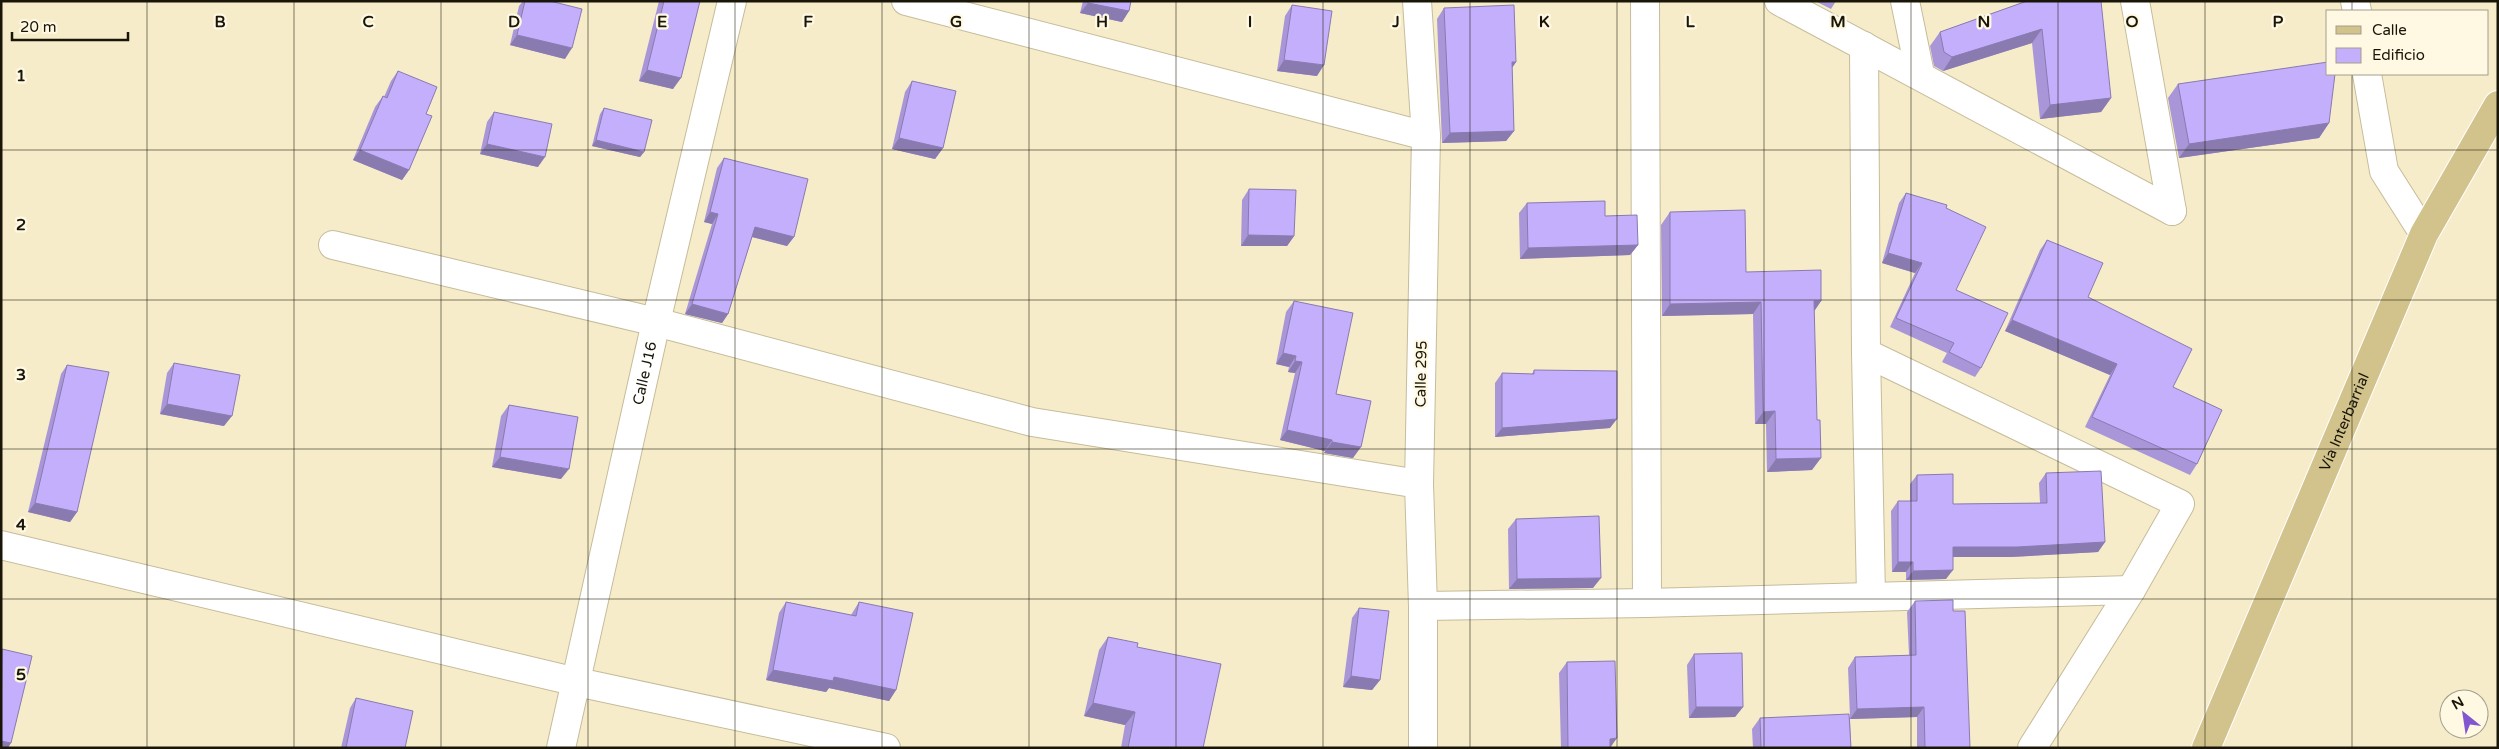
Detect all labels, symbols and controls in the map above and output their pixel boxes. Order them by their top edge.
scale bar [12,10,129,42]
legend [2326,10,2489,75]
text: B [214,12,226,32]
text: C [362,12,374,32]
text: D [508,12,520,32]
text: E [657,12,667,32]
text: F [803,12,813,32]
text: G [950,12,962,32]
text: H [1096,12,1108,32]
text: I [1248,12,1252,32]
text: J [1391,12,1400,32]
text: K [1539,12,1550,32]
text: L [1685,12,1695,32]
text: M [1830,12,1846,32]
text: N [1978,12,1990,32]
text: O [2126,12,2139,32]
text: P [2273,12,2284,32]
text: 20 m [20,18,57,36]
text: Calle [2372,21,2407,39]
text: Edificio [2372,46,2425,64]
text: 1 [16,66,26,86]
text: 2 [16,215,26,235]
street label: Calle J16 [629,340,660,407]
street label: Calle 295 [1411,340,1431,408]
text: 3 [16,365,26,385]
street label: Vía Interbarrial [2315,370,2373,474]
text: 4 [16,515,26,535]
text: 5 [16,665,26,685]
north arrow [2439,689,2489,739]
text: N [2449,693,2467,713]

